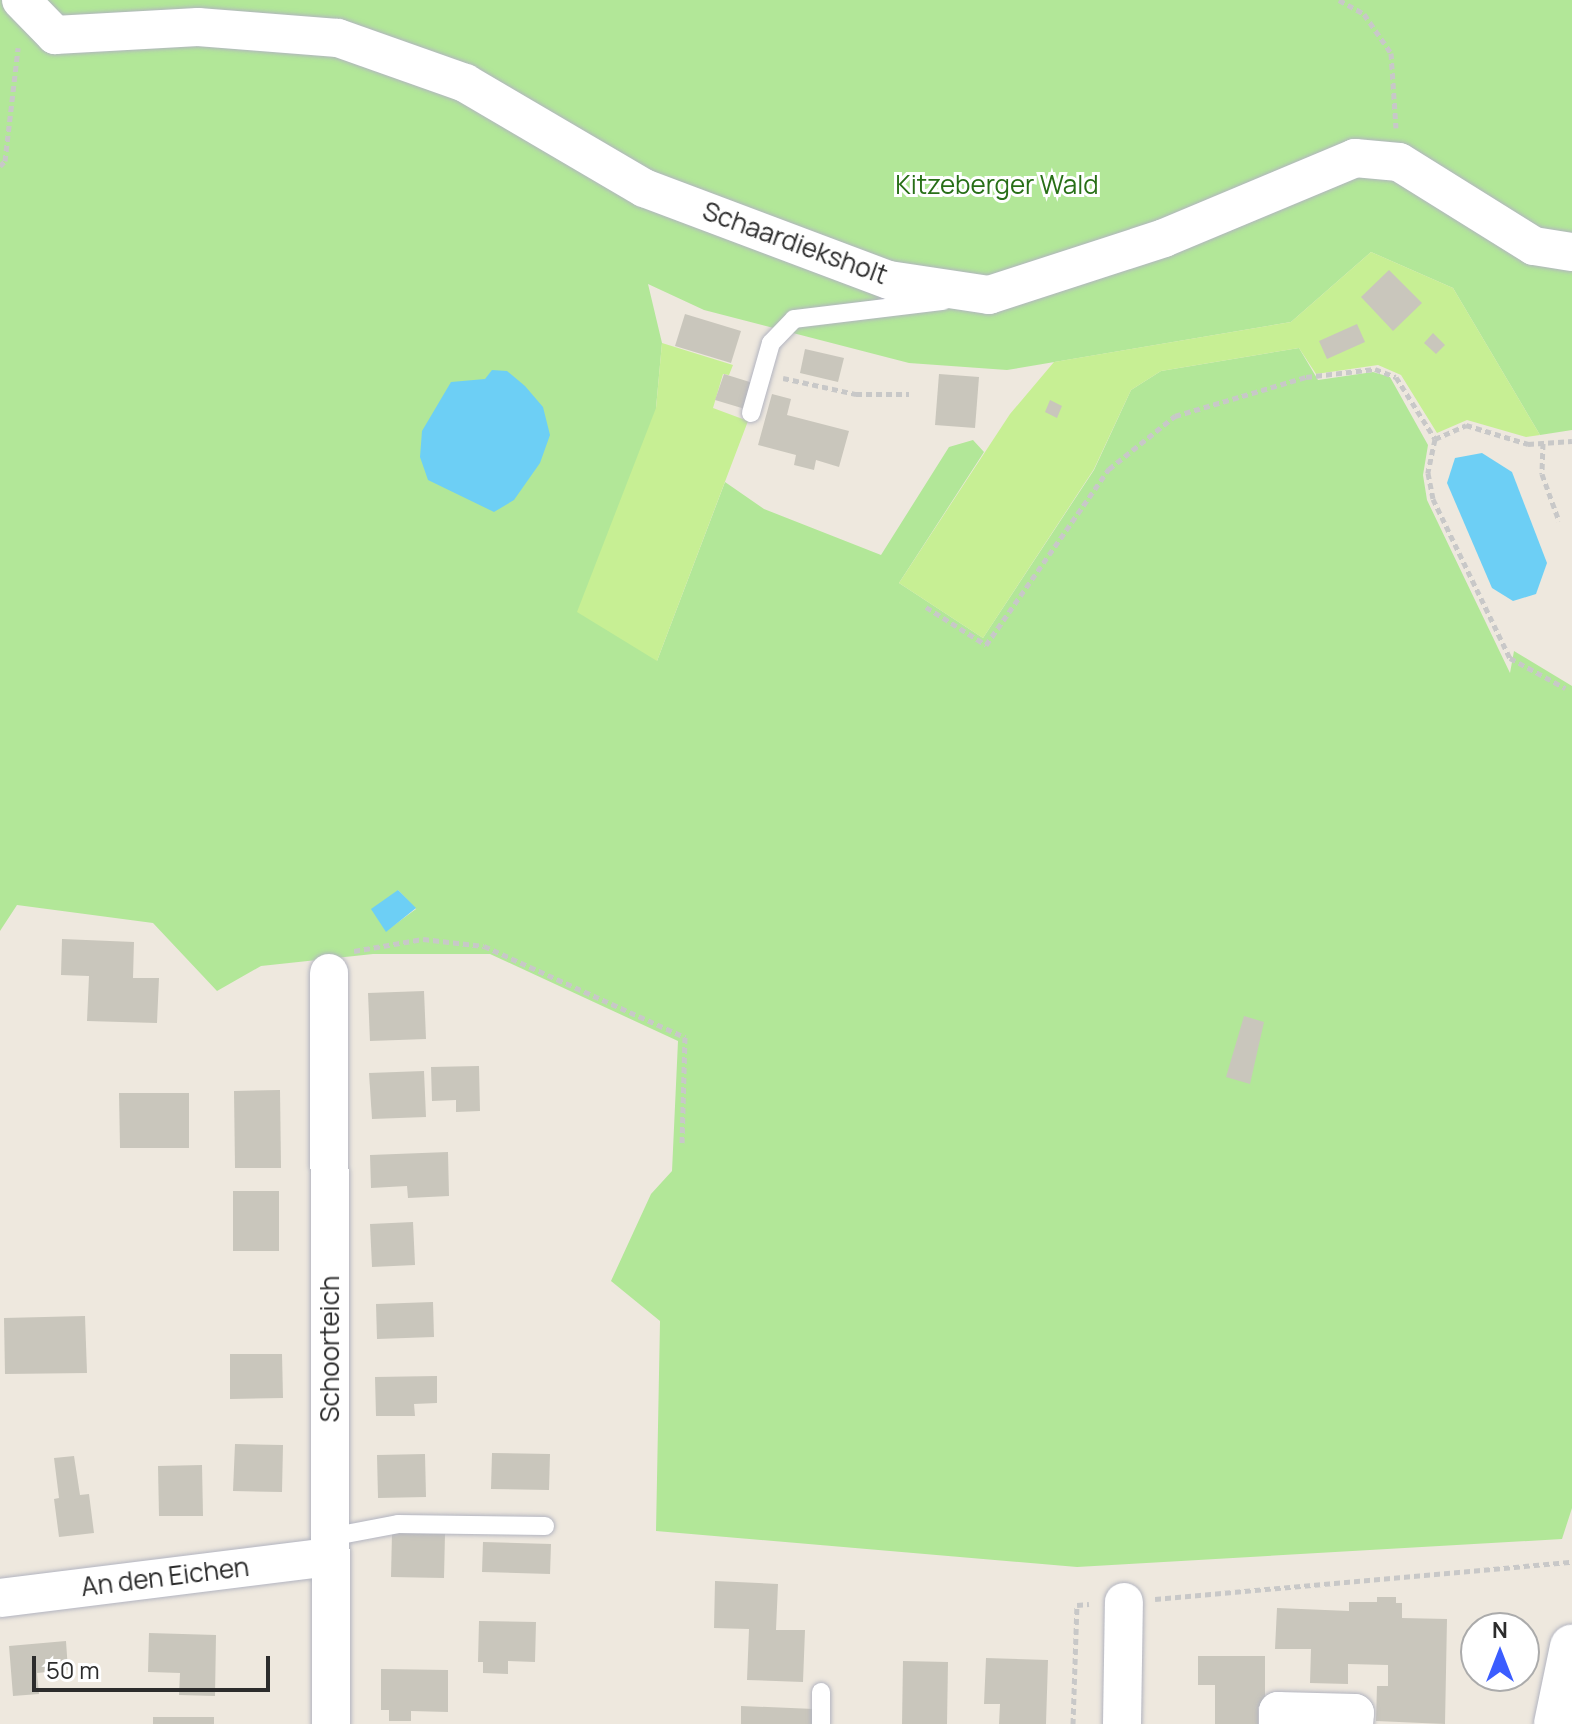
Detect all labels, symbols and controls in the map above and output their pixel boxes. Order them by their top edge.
park label: Kitzeberger Wald [895,169,1099,201]
street label: Schaardieksholt [698,195,892,291]
street label: Schoorteich [314,1276,346,1422]
street label: An den Eichen [79,1551,251,1603]
north arrow [1460,1612,1540,1692]
text: N [1492,1615,1508,1645]
scale bar [36,1640,274,1690]
text: 50 m [46,1653,100,1686]

